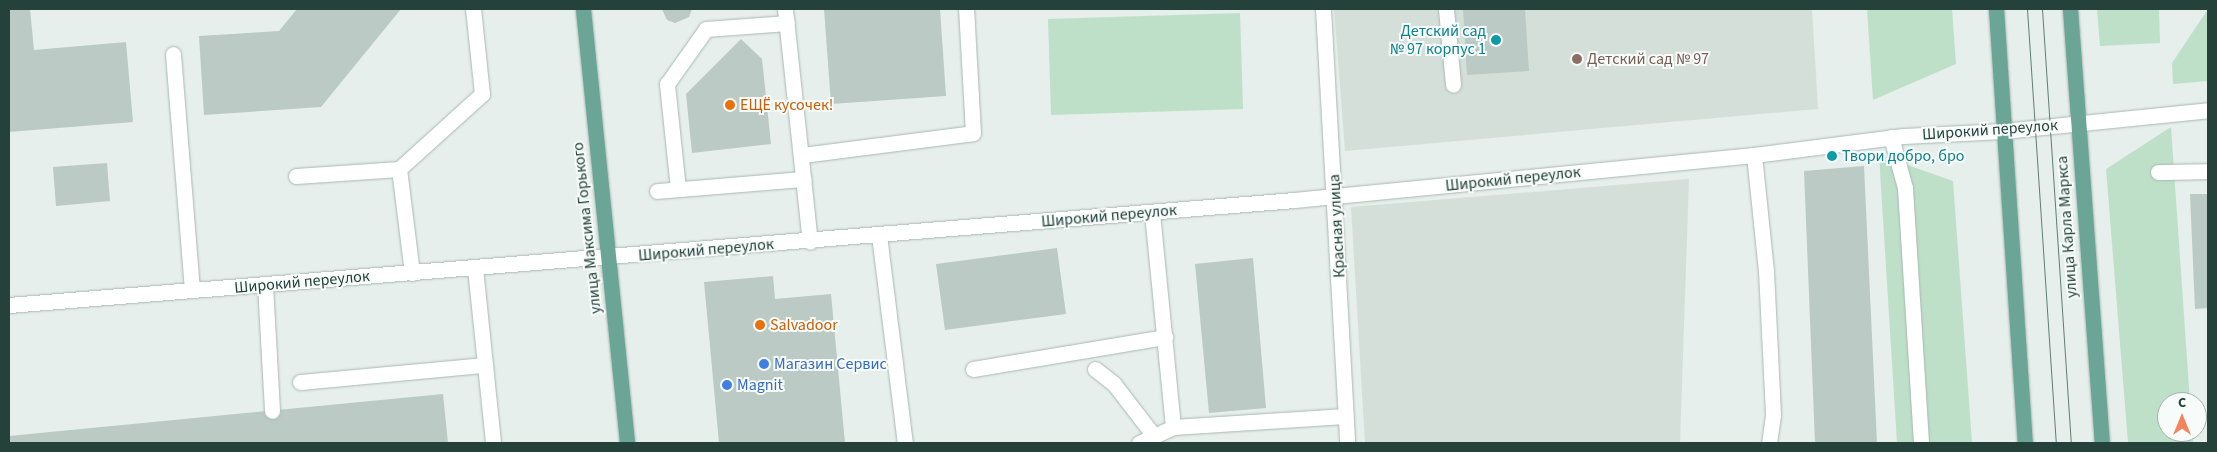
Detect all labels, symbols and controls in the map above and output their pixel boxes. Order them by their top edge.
place label: Детский сад № 97 корпус 1 [1390,21,1486,59]
marker: Детский сад № 97 корпус 1 [1490,34,1502,46]
place label: Детский сад № 97 [1587,49,1709,69]
marker: Детский сад № 97 [1571,53,1583,65]
place label: ЕЩЁ кусочек! [740,95,833,115]
marker: ЕЩЁ кусочек! [724,99,736,111]
street label: Широкий переулок [1922,116,2058,144]
street label: улица Максима Горького [568,141,606,315]
place label: Твори добро, бро [1842,146,1964,166]
marker: Твори добро, бро [1826,150,1838,162]
street label: улица Карла Маркса [2052,155,2082,299]
street label: Широкий переулок [1444,162,1582,196]
street label: Красная улица [1325,174,1349,278]
street label: Широкий переулок [1040,201,1178,231]
street label: Широкий переулок [637,235,775,265]
street label: Широкий переулок [233,267,371,297]
place label: Salvadoor [770,315,838,335]
marker: Salvadoor [754,319,766,331]
place label: Магазин Сервис [774,354,887,374]
marker: Магазин Сервис [758,358,770,370]
place label: Magnit [737,375,783,395]
marker: Magnit [721,379,733,391]
north arrow [2157,392,2207,442]
text: С [2178,393,2186,413]

